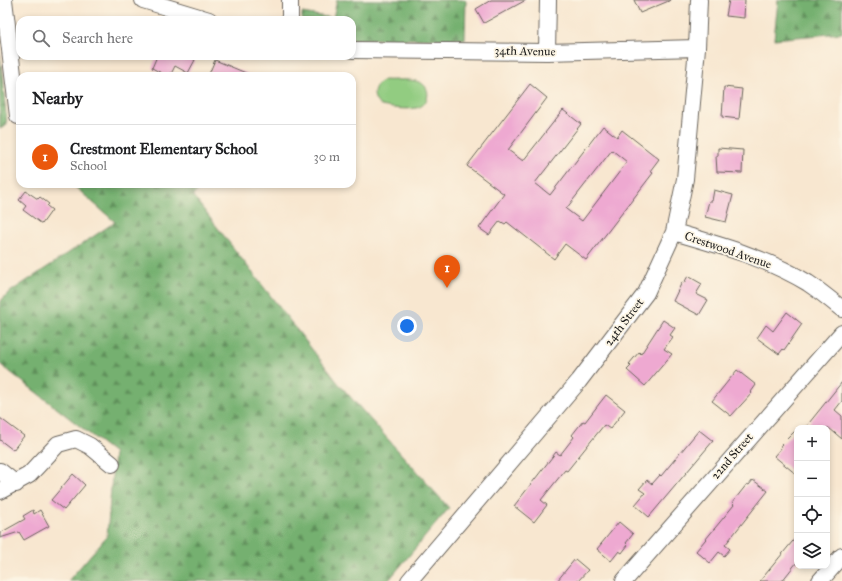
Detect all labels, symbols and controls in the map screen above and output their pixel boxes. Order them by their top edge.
search box [16,16,356,60]
icon: search [30,27,52,49]
text: Search here [62,29,133,47]
street label: 34th Avenue [494,43,556,59]
text: Nearby [32,88,83,109]
text: Crestmont Elementary School [70,140,258,158]
text: 1 [42,149,48,165]
text: 30 m [314,149,340,165]
text: School [70,158,107,174]
street label: Crestwood Avenue [683,229,773,271]
pin: 1 [434,255,460,288]
street label: 24th Street [602,295,647,349]
your location [397,316,417,336]
map controls [794,425,830,569]
button: + [794,425,830,461]
street label: 22nd Street [708,429,756,482]
button: − [794,461,830,497]
button: locate [794,497,830,533]
button: layers [794,533,830,569]

